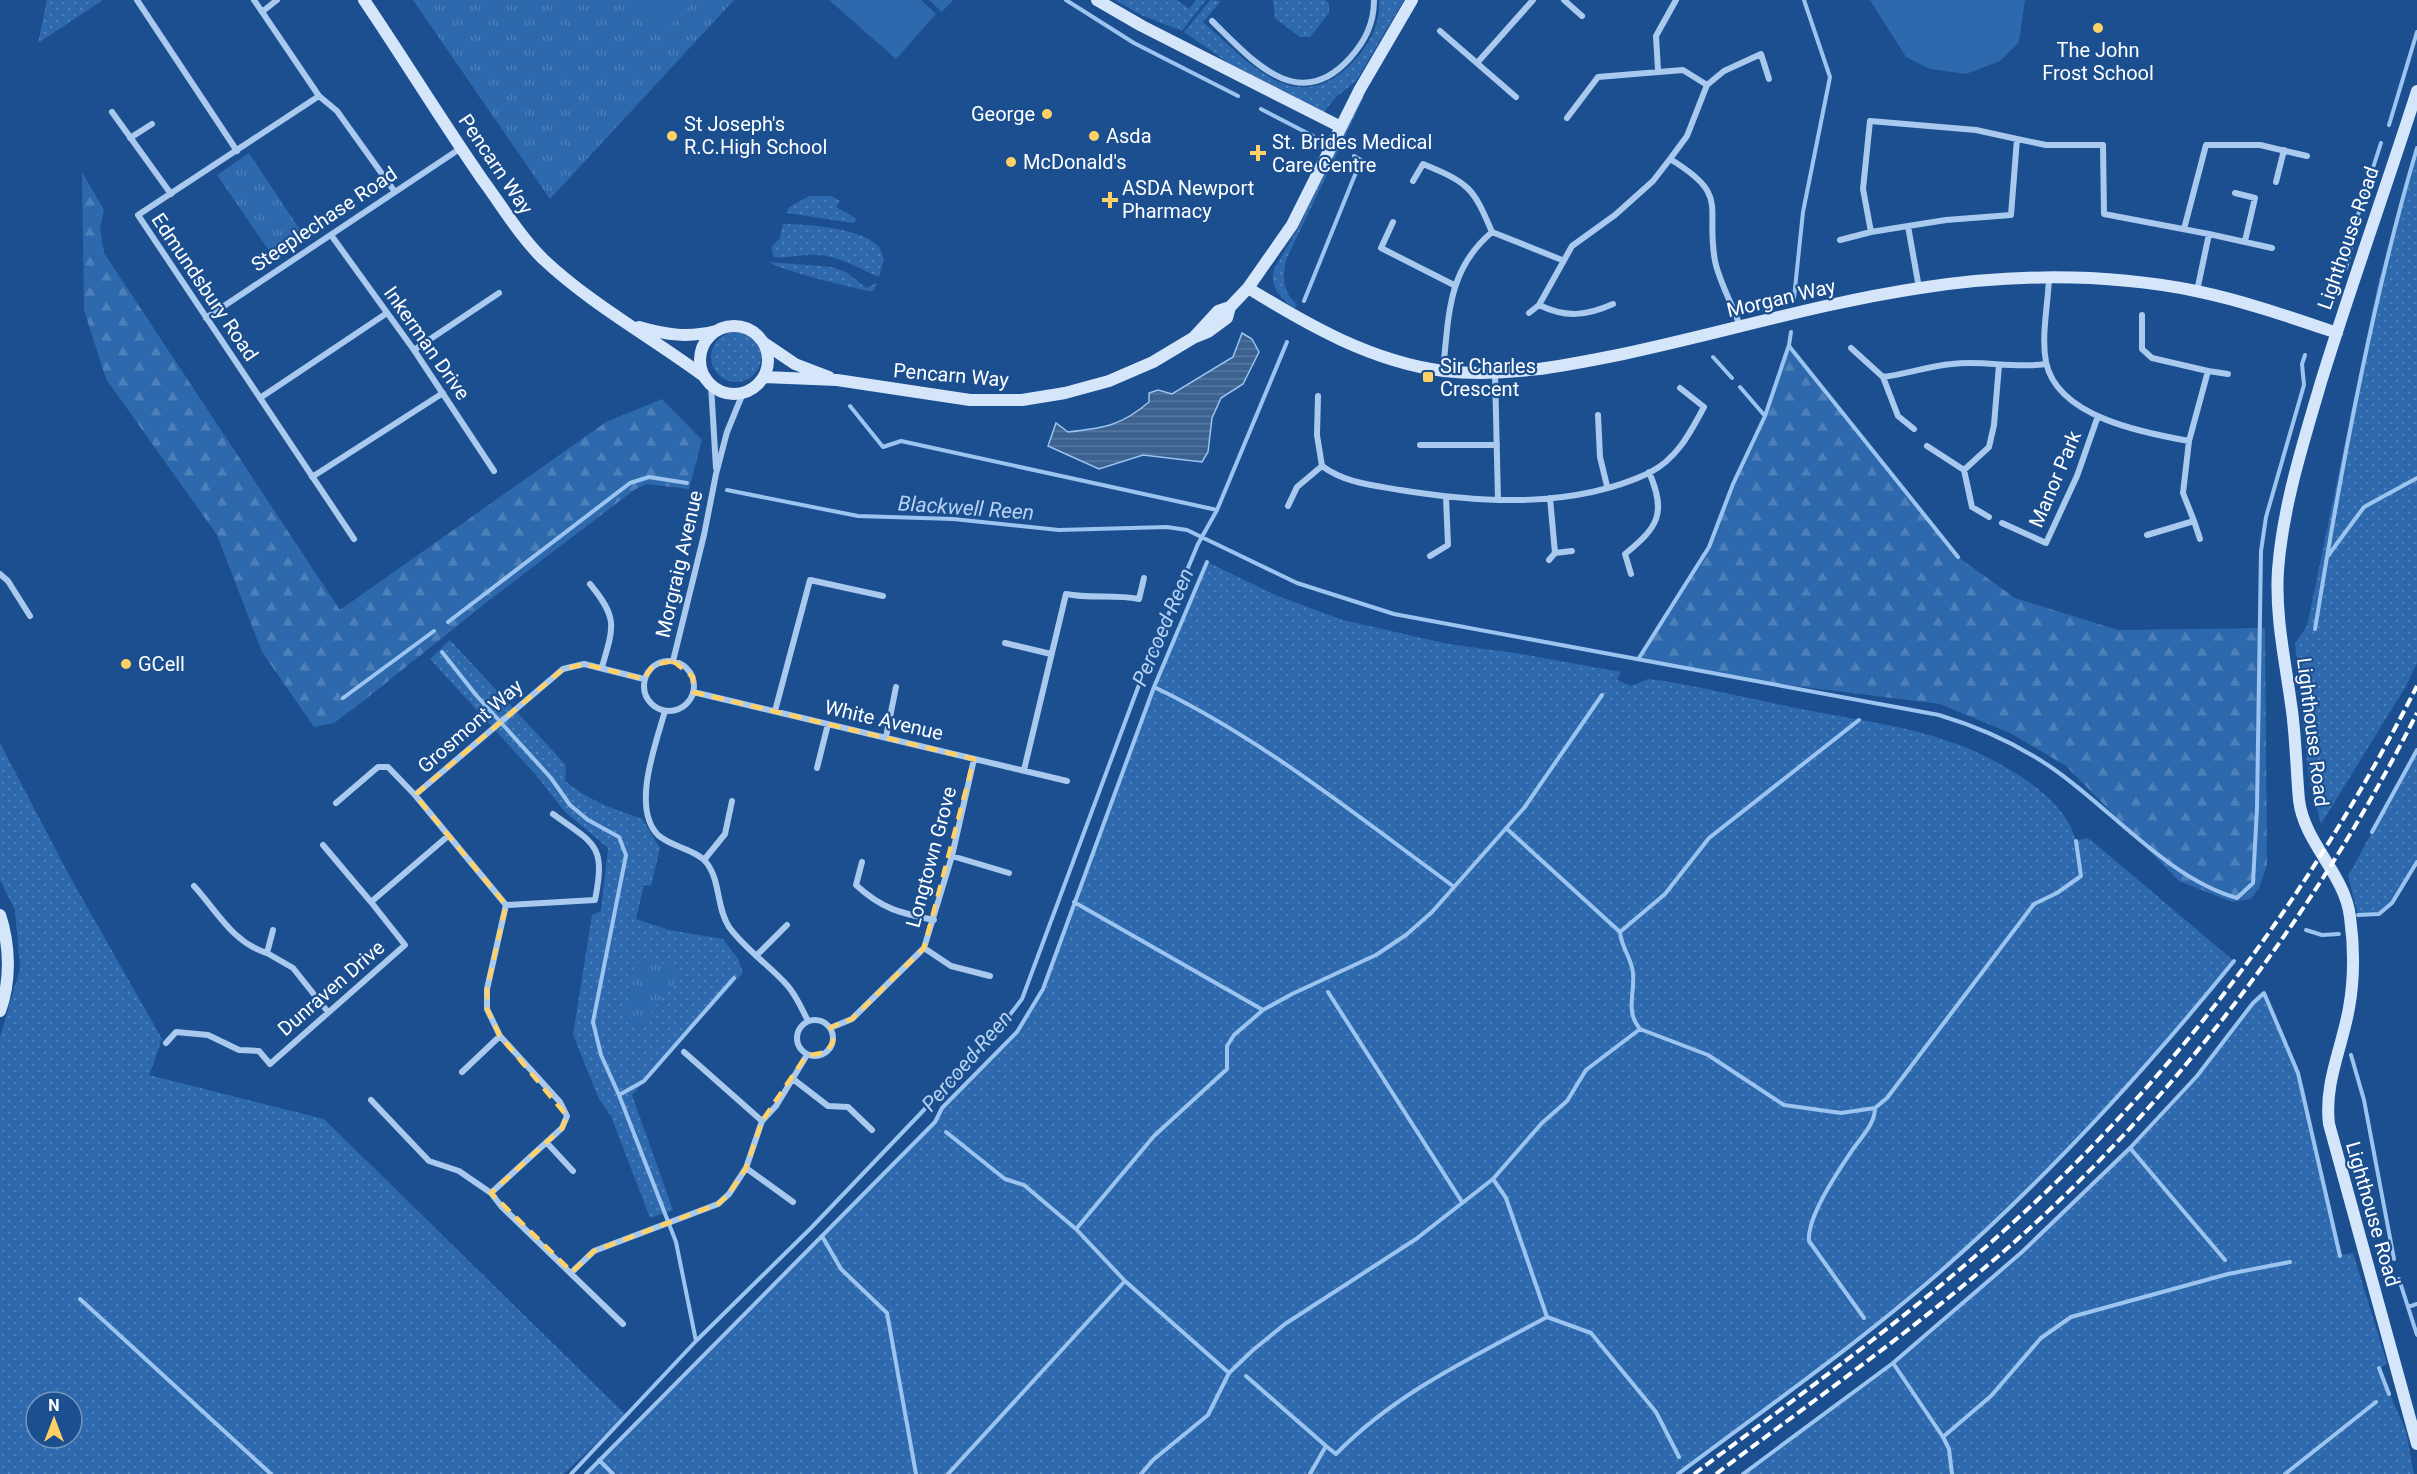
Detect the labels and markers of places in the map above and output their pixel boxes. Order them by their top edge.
marker: The John Frost School [2091,21,2105,35]
place label: The John Frost School [2042,38,2154,85]
place label: George [971,102,1035,126]
marker: George [1040,107,1054,121]
place label: St Joseph's R.C.High School [684,112,827,159]
place label: Asda [1106,124,1152,148]
marker: St Joseph's R.C.High School [665,129,679,143]
marker: Asda [1087,129,1101,143]
place label: St. Brides Medical Care Centre [1272,130,1432,177]
marker: St. Brides Medical Care Centre [1249,144,1267,162]
place label: McDonald's [1023,150,1127,174]
marker: McDonald's [1004,155,1018,169]
place label: ASDA Newport Pharmacy [1122,176,1254,223]
marker: ASDA Newport Pharmacy [1103,193,1117,207]
place label: Sir Charles Crescent [1440,354,1536,401]
marker: Sir Charles Crescent [1421,370,1435,384]
place label: GCell [138,652,185,676]
marker: GCell [119,657,133,671]

